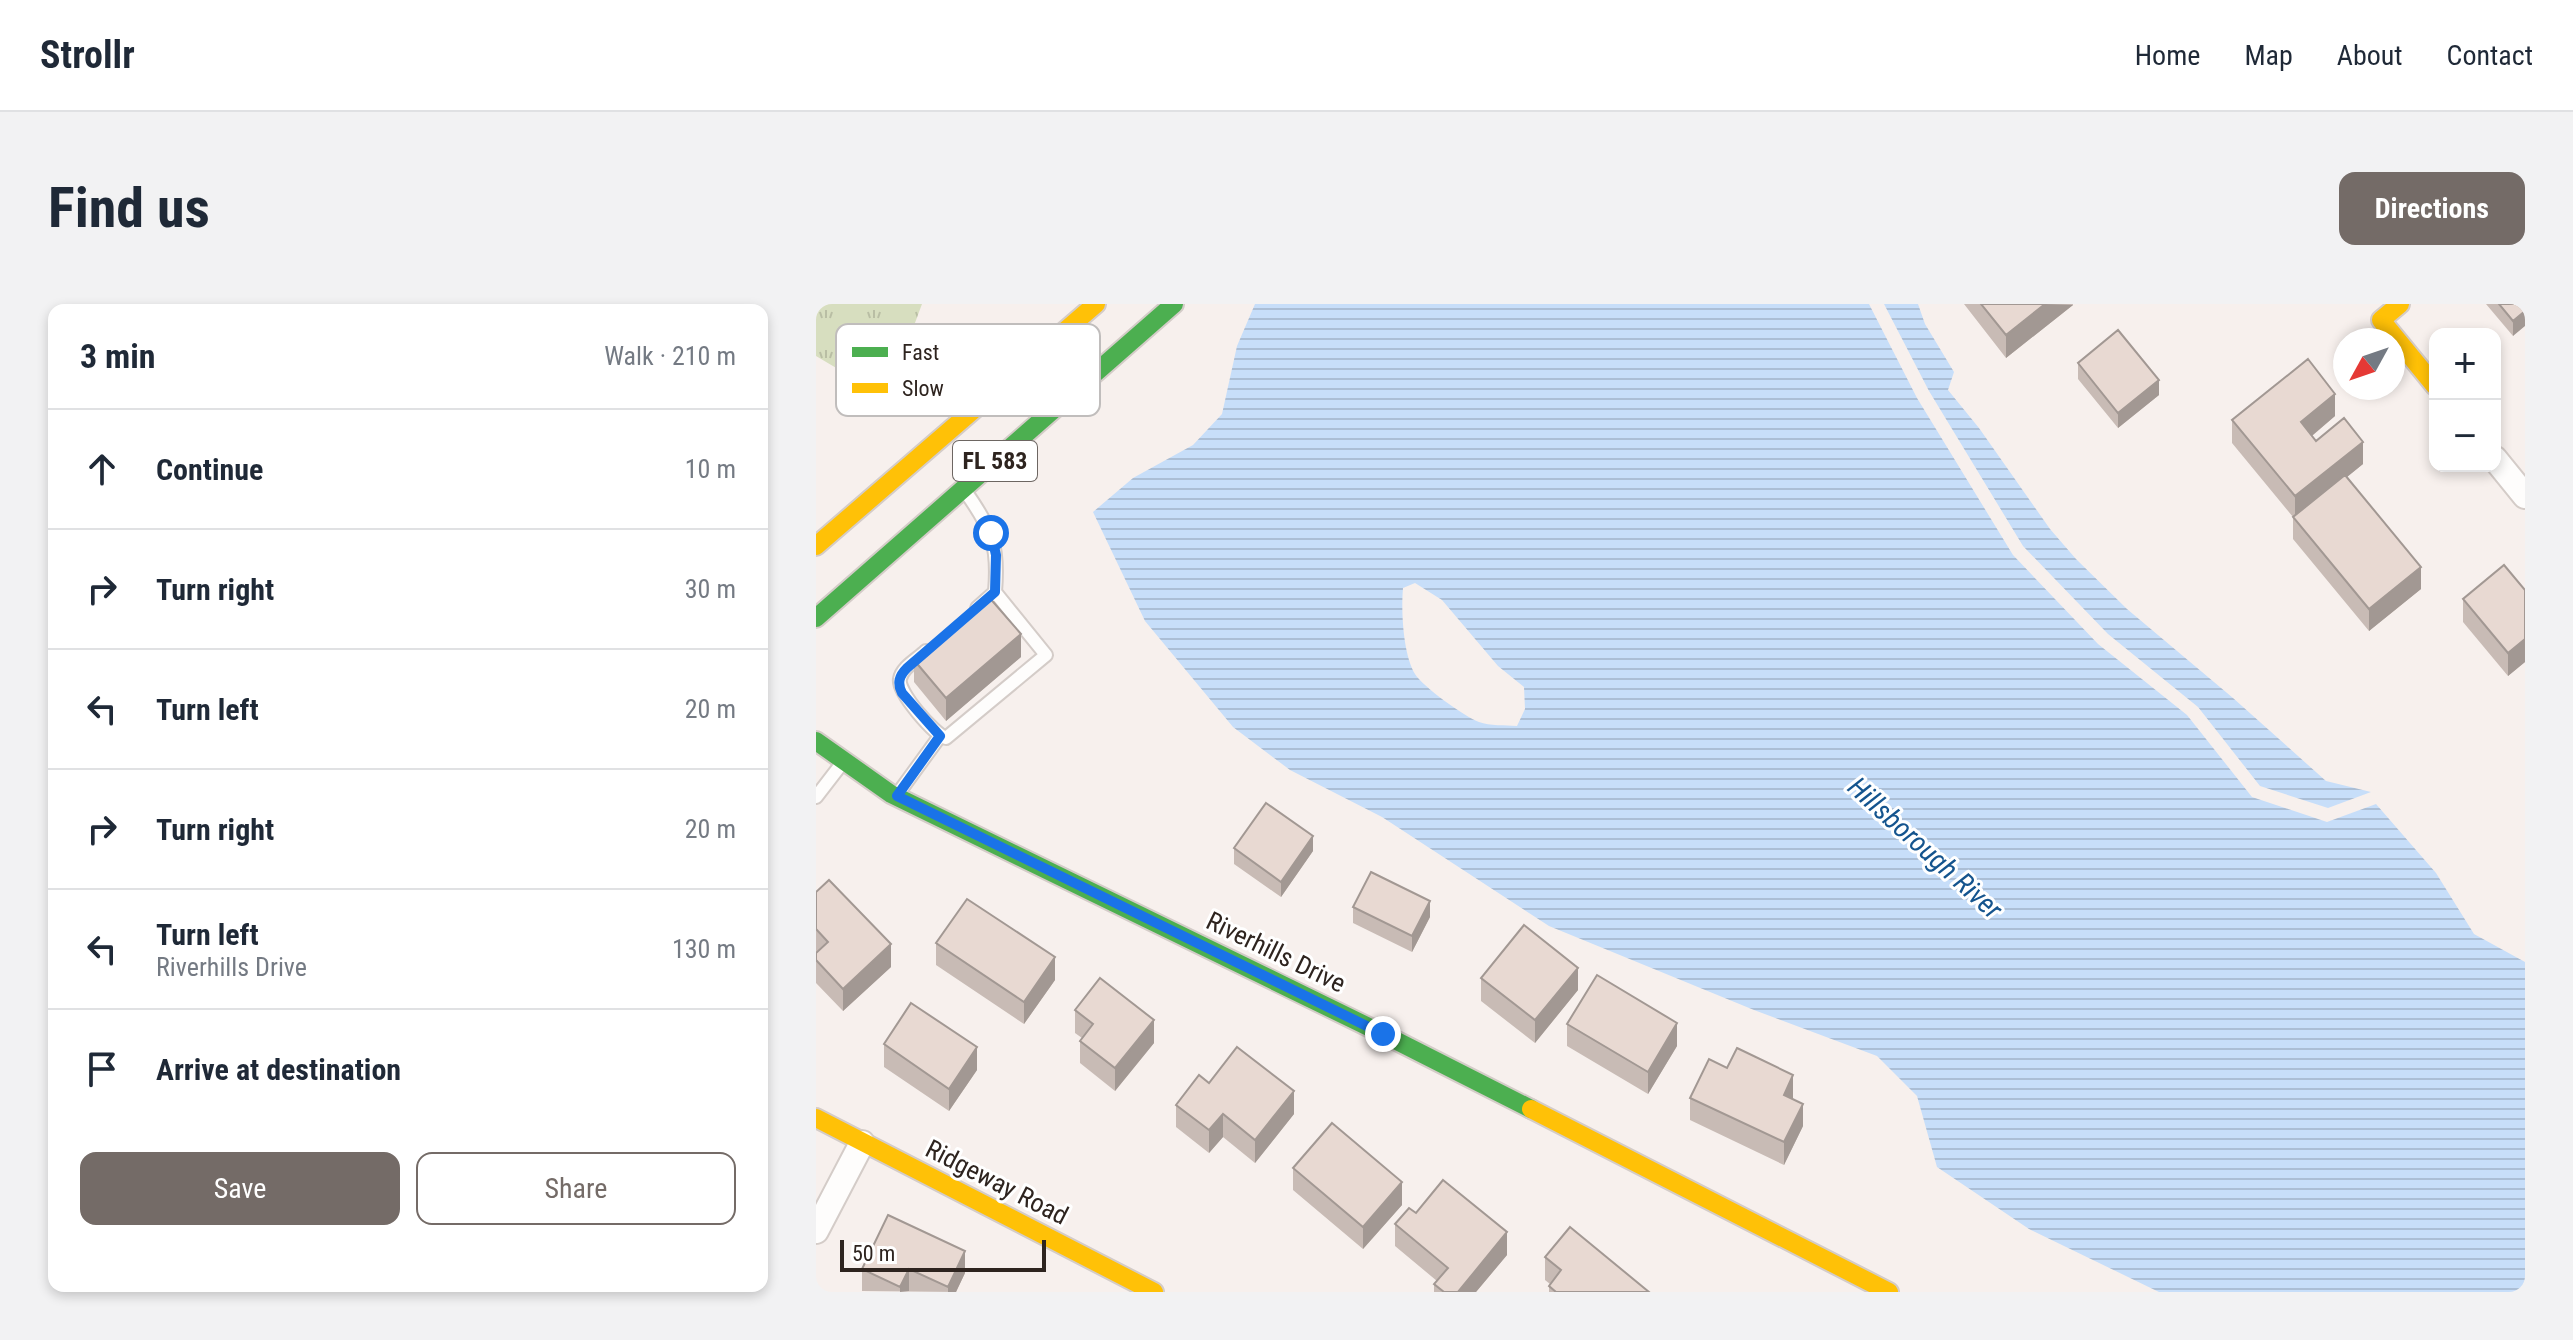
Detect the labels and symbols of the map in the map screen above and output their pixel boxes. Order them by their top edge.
legend [836,324,1100,416]
north arrow [2333,328,2405,400]
text: Fast [902,340,939,365]
text: Slow [902,376,944,401]
road number: FL 583 [953,441,1037,481]
route start [973,515,1009,551]
water label: Hillsborough River [1841,770,2009,926]
street label: Riverhills Drive [1202,905,1350,999]
route end [1365,1016,1401,1052]
street label: Ridgeway Road [921,1133,1073,1231]
scale bar [840,1236,1046,1272]

